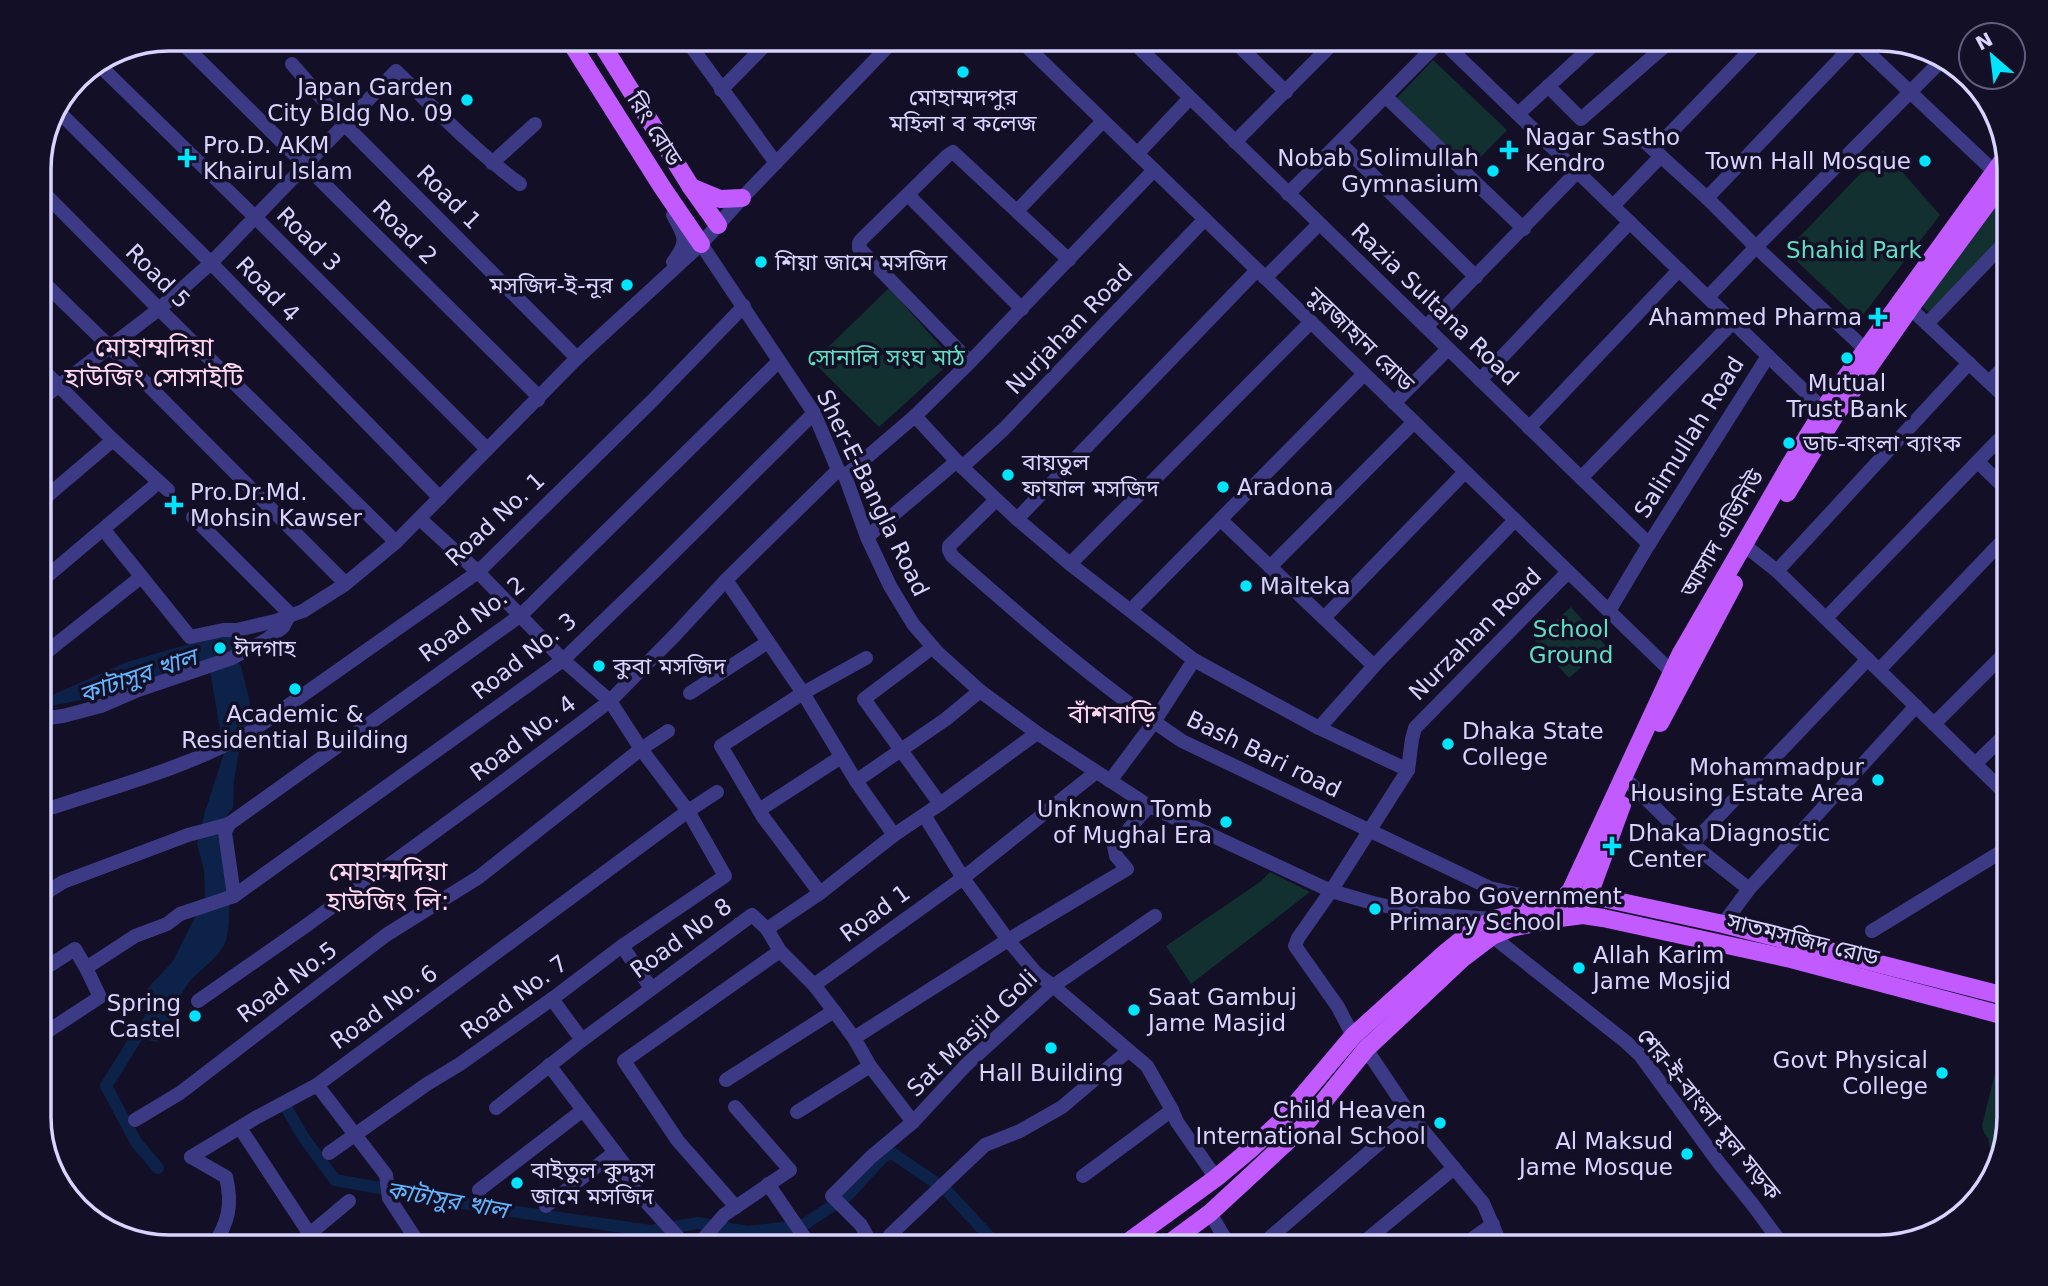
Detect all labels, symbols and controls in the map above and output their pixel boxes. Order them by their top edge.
north arrow [1957,21,2027,91]
text: N [1972,28,1996,54]
marker: মোহাম্মদপুর মহিলা ব কলেজ [955,64,971,80]
place label: Japan Garden City Bldg No. 09 [267,74,453,126]
place label: মোহাম্মদপুর মহিলা ব কলেজ [888,84,1038,136]
street label: রিং রোড [622,87,688,171]
marker: Japan Garden City Bldg No. 09 [459,92,475,108]
place label: Nagar Sastho Kendro [1525,124,1680,176]
place label: Pro.D. AKM Khairul Islam [203,132,353,184]
marker: Nagar Sastho Kendro [1499,140,1519,160]
place label: Nobab Solimullah Gymnasium [1277,145,1479,197]
marker: Pro.D. AKM Khairul Islam [177,148,197,168]
place label: Town Hall Mosque [1704,148,1911,174]
marker: Town Hall Mosque [1917,153,1933,169]
street label: Road 1 [412,160,486,234]
marker: Nobab Solimullah Gymnasium [1485,163,1501,179]
street label: Road 2 [368,195,442,269]
street label: Road 3 [272,202,346,276]
street label: Razia Sultana Road [1346,218,1524,390]
park label: Shahid Park [1786,237,1923,263]
street label: Road 5 [121,239,195,313]
place label: শিয়া জামে মসজিদ [774,249,948,275]
street label: Road 4 [231,251,305,327]
marker: শিয়া জামে মসজিদ [753,254,769,270]
street label: Nurjahan Road [1001,259,1137,399]
place label: মসজিদ-ই-নূর [488,272,613,299]
marker: মসজিদ-ই-নূর [619,277,635,293]
street label: নুরজাহান রোড [1301,281,1420,397]
place label: Ahammed Pharma [1649,304,1862,330]
marker: Ahammed Pharma [1868,307,1888,327]
district label: মোহাম্মদিয়া হাউজিং সোসাইটি [64,332,244,392]
park label: সোনালি সংঘ মাঠ [807,344,965,370]
marker: Mutual Trust Bank [1839,350,1855,366]
street label: Salimullah Road [1629,352,1749,522]
place label: Mutual Trust Bank [1786,370,1908,422]
street label: Sher-E-Bangla Road [812,386,934,600]
place label: ডাচ-বাংলা ব্যাংক [1802,430,1961,456]
marker: ডাচ-বাংলা ব্যাংক [1781,435,1797,451]
place label: বায়তুল ফাযাল মসজিদ [1021,449,1159,501]
street label: আসাদ এভিনিউ [1675,464,1769,602]
street label: Road No. 1 [440,467,550,571]
marker: বায়তুল ফাযাল মসজিদ [1000,467,1016,483]
place label: Aradona [1237,474,1334,500]
place label: Pro.Dr.Md. Mohsin Kawser [190,479,362,531]
marker: Aradona [1215,479,1231,495]
marker: Pro.Dr.Md. Mohsin Kawser [164,495,184,515]
street label: Nurzahan Road [1404,563,1546,705]
street label: Road No. 2 [414,571,530,667]
place label: Malteka [1260,573,1351,599]
marker: Malteka [1238,578,1254,594]
street label: Road No. 3 [467,607,581,705]
park label: School Ground [1529,616,1613,668]
place label: ঈদগাহ [233,635,297,661]
marker: ঈদগাহ [212,640,228,656]
water label: কাটাসুর খাল [76,641,204,709]
place label: কুবা মসজিদ [612,653,726,680]
marker: কুবা মসজিদ [591,658,607,674]
marker: Academic & Residential Building [287,681,303,697]
street label: Road No. 4 [465,690,581,786]
district label: বাঁশবাড়ি [1067,699,1156,729]
place label: Academic & Residential Building [181,701,409,753]
street label: Bash Bari road [1183,705,1345,803]
place label: Dhaka State College [1462,718,1604,770]
marker: Dhaka State College [1440,736,1456,752]
place label: Mohammadpur Housing Estate Area [1630,754,1865,806]
marker: Mohammadpur Housing Estate Area [1870,772,1886,788]
place label: Unknown Tomb of Mughal Era [1037,796,1212,848]
marker: Unknown Tomb of Mughal Era [1218,814,1234,830]
place label: Dhaka Diagnostic Center [1628,820,1830,872]
marker: Dhaka Diagnostic Center [1602,836,1622,856]
district label: মোহাম্মদিয়া হাউজিং লি: [326,856,449,916]
street label: Road 1 [835,879,915,947]
place label: Borabo Government Primary School [1389,883,1622,935]
street label: Road No 8 [626,893,736,983]
marker: Borabo Government Primary School [1367,901,1383,917]
street label: সাতমসজিদ রোড [1723,907,1882,971]
street label: Road No.5 [232,936,342,1028]
place label: Allah Karim Jame Mosjid [1591,942,1731,994]
street label: Road No. 7 [456,950,572,1044]
street label: Road No. 6 [326,960,442,1054]
marker: Allah Karim Jame Mosjid [1571,960,1587,976]
street label: Sat Masjid Goli [902,964,1042,1102]
place label: Saat Gambuj Jame Masjid [1146,984,1297,1036]
place label: Spring Castel [107,990,181,1042]
marker: Saat Gambuj Jame Masjid [1126,1002,1142,1018]
marker: Spring Castel [187,1008,203,1024]
street label: শের-ই-বাংলা মূল সড়ক [1631,1023,1786,1206]
marker: Hall Building [1043,1040,1059,1056]
place label: Govt Physical College [1773,1047,1928,1099]
place label: Hall Building [979,1060,1123,1086]
marker: Govt Physical College [1934,1065,1950,1081]
place label: Child Heaven International School [1196,1097,1426,1149]
marker: Child Heaven International School [1432,1115,1448,1131]
place label: Al Maksud Jame Mosque [1517,1128,1673,1180]
marker: Al Maksud Jame Mosque [1679,1146,1695,1162]
place label: বাইতুল কুদ্দুস জামে মসজিদ [530,1157,656,1209]
marker: বাইতুল কুদ্দুস জামে মসজিদ [509,1175,525,1191]
water label: কাটাসুর খাল [385,1176,514,1225]

